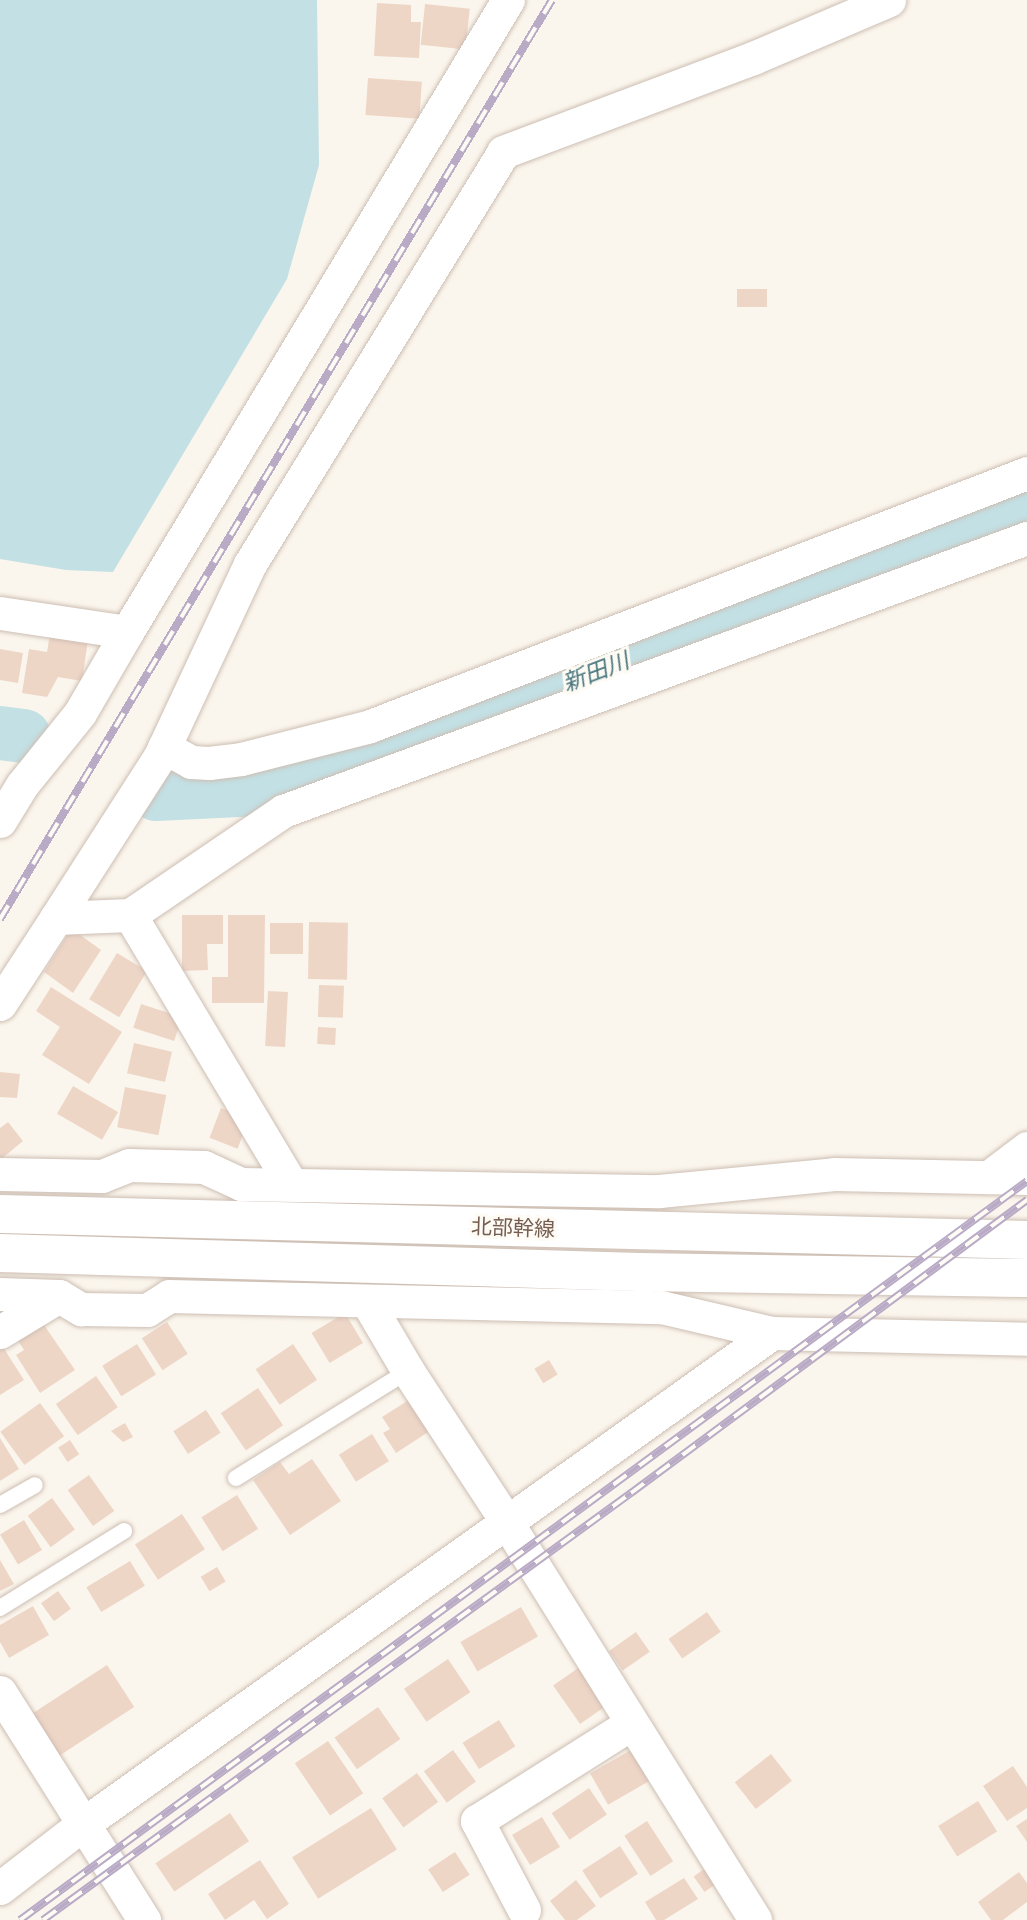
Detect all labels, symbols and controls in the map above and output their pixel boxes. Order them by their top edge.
water label: 新田川 [559,648,633,698]
street label: 北部幹線 [471,1214,555,1242]

